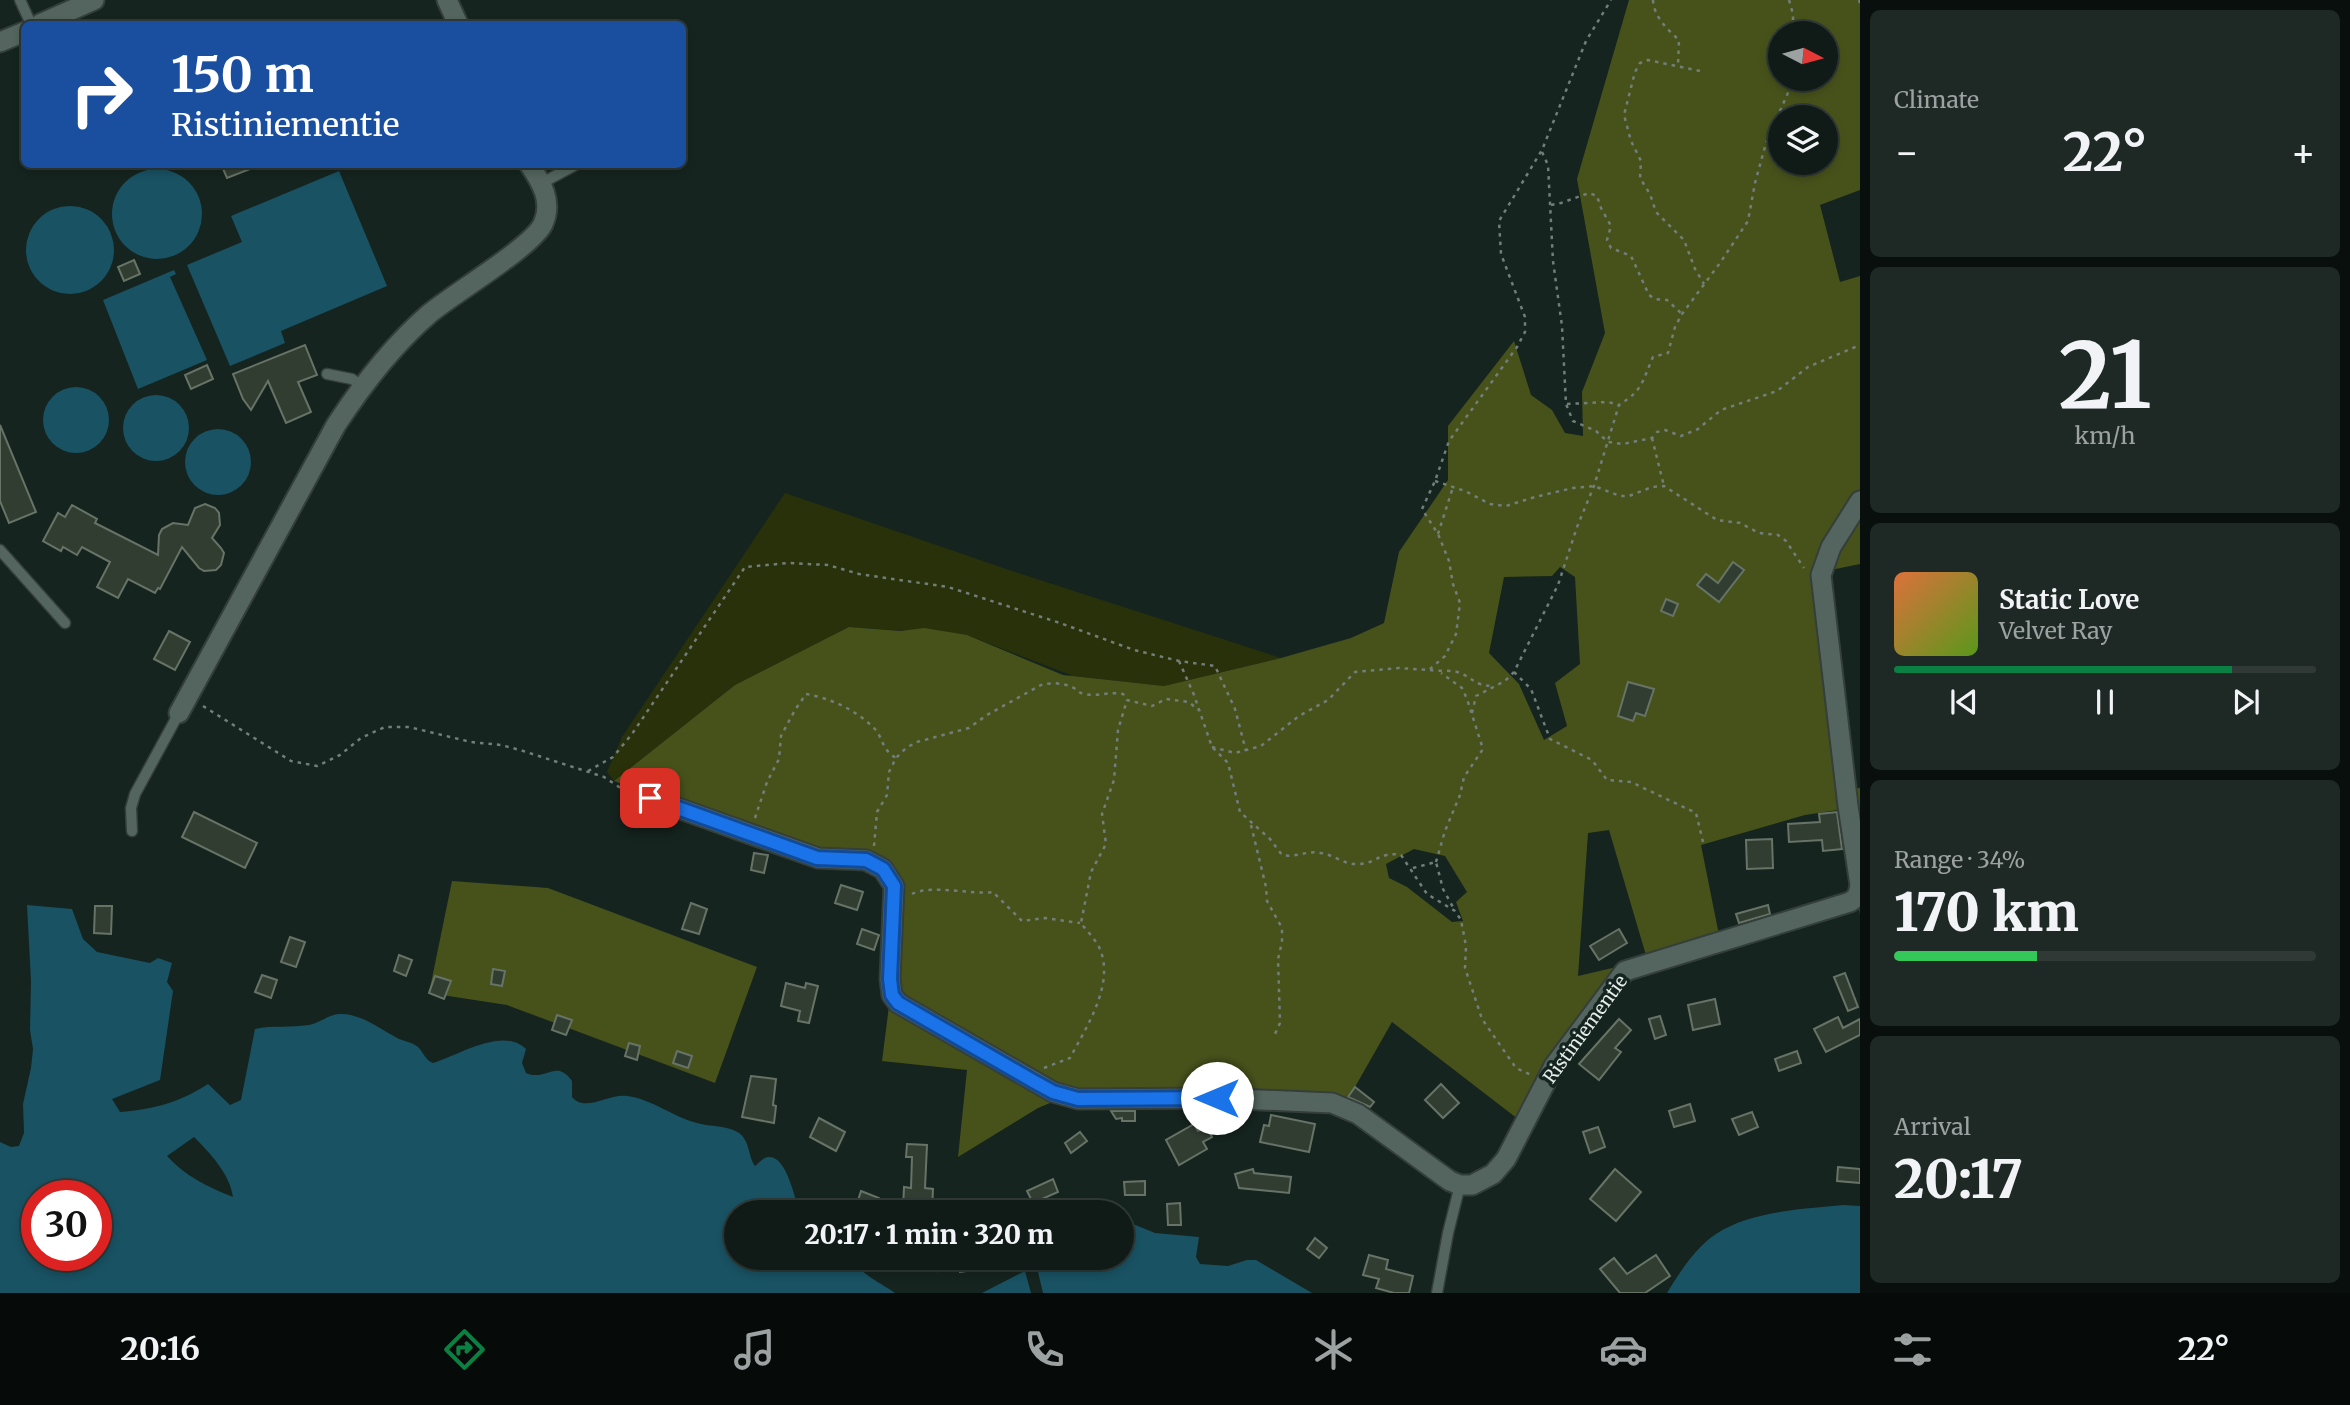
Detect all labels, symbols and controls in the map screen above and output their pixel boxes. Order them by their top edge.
north arrow [1768,21,1838,91]
map controls [1768,21,1838,175]
text: 150 m [171,44,314,105]
icon: right [56,49,147,140]
text: Climate [1894,85,1979,114]
text: Ristiniementie [171,105,399,145]
button: layers [1768,105,1838,175]
text: 22° [2063,120,2147,185]
text: − [1894,129,1919,176]
text: + [2291,129,2316,176]
text: 21 [2058,318,2152,433]
text: km/h [2075,421,2135,450]
text: Static Love [1999,583,2139,616]
text: Velvet Ray [1999,616,2112,645]
icon: previous [1945,683,1983,721]
icon: pause [2086,683,2124,721]
icon: next [2227,683,2265,721]
pin [620,768,680,828]
icon: arrive [631,779,669,817]
text: Range · 34% [1894,845,2025,874]
text: 170 km [1894,880,2079,945]
street label: Ristiniementie [1538,970,1632,1088]
position arrow [1180,1061,1254,1135]
text: Arrival [1894,1112,1971,1141]
text: 20:17 [1894,1147,2023,1212]
speed limit sign: 30 [21,1180,112,1271]
text: 20:17 · 1 min · 320 m [805,1218,1053,1251]
icon: directions [440,1325,489,1374]
icon: music [730,1325,779,1374]
icon: phone [1020,1325,1069,1374]
icon: climate [1309,1325,1358,1374]
icon: car [1599,1325,1648,1374]
icon: filters [1888,1325,1937,1374]
text: 20:16 [120,1329,200,1369]
text: 22° [2178,1329,2230,1369]

